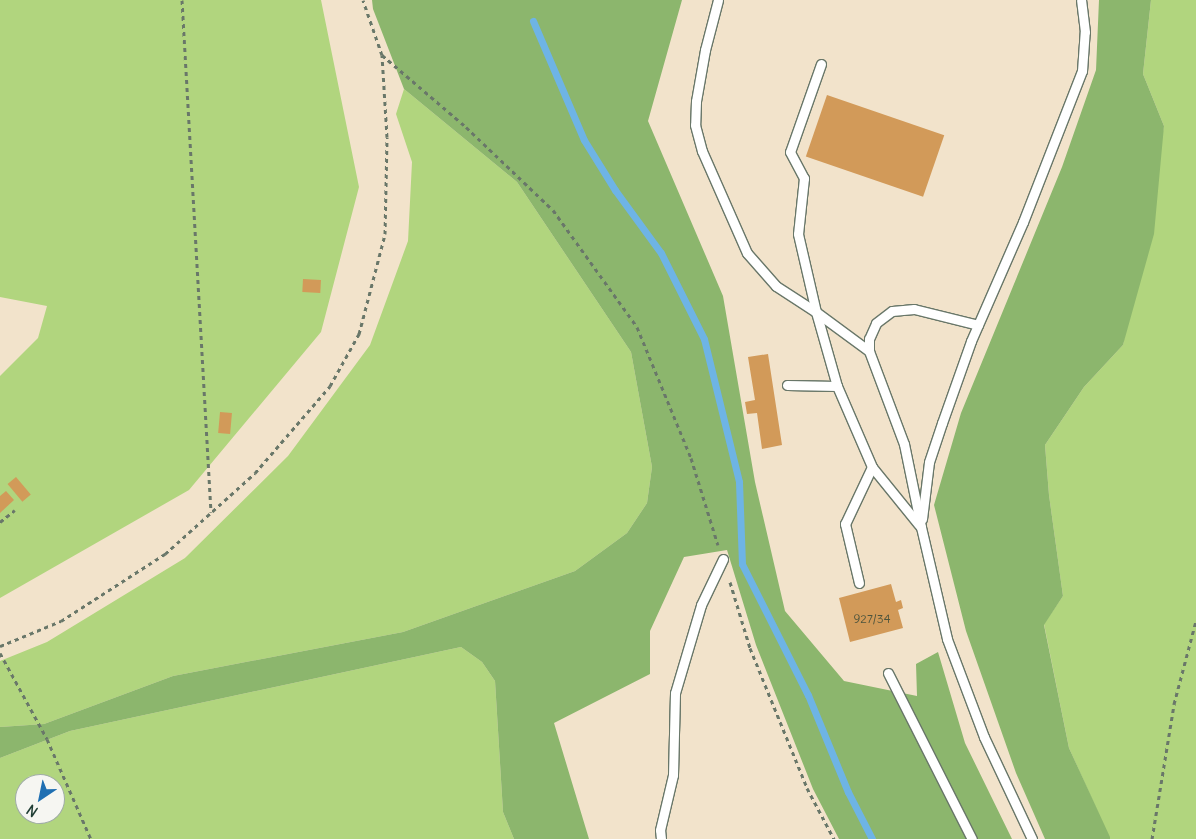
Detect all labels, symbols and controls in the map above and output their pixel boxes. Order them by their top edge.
house number: 927/34 [853,612,891,626]
north arrow [15,774,65,824]
text: N [23,800,41,821]

